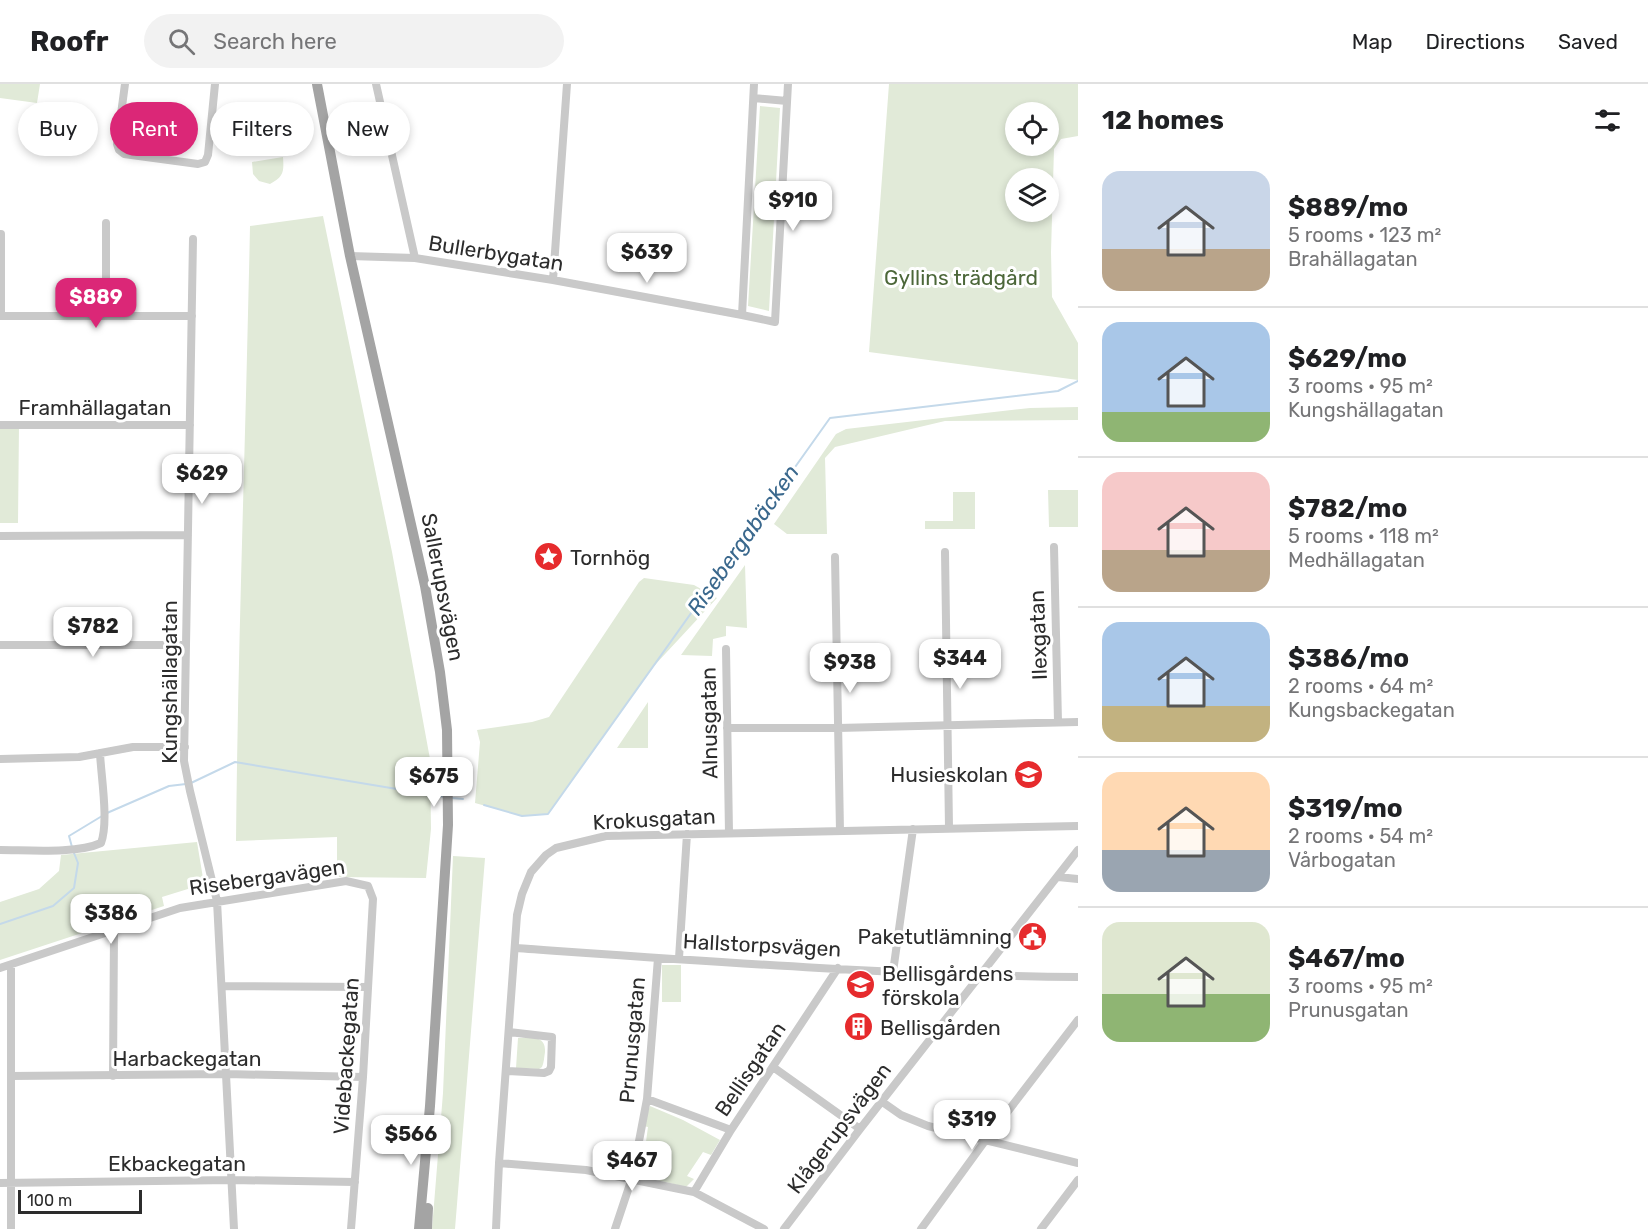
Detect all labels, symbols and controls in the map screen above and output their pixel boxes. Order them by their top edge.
search box [144,14,564,68]
text: Roofr [30,25,108,58]
icon: search [165,25,198,58]
text: Search here [213,28,337,55]
text: Map [1352,29,1393,54]
text: Directions [1426,29,1525,54]
text: Saved [1558,29,1618,54]
chip: Buy [18,102,98,156]
chip: Rent [110,102,198,156]
chip: Filters [210,102,314,156]
chip: New [326,102,410,156]
map controls [1005,102,1059,222]
button: locate [1005,102,1059,156]
icon: filters [1591,104,1624,137]
text: 12 homes [1102,105,1224,136]
button: layers [1005,168,1059,222]
pin: $910 [757,181,829,232]
text: $910 [768,188,818,212]
text: $889/mo [1288,192,1408,223]
icon: home [1150,195,1222,267]
text: 5 rooms · 123 m² [1288,223,1441,247]
street label: Bullerbygatan [427,230,565,276]
pin: $639 [611,233,683,284]
text: $639 [621,240,673,264]
text: Brahällagatan [1288,247,1418,271]
park label: Gyllins trädgård [884,265,1038,290]
pin: $889 [60,278,132,329]
text: $889 [69,285,123,309]
text: $629/mo [1288,343,1407,374]
icon: home [1150,346,1222,418]
text: 3 rooms · 95 m² [1288,374,1433,398]
street label: Framhällagatan [19,395,171,420]
text: Kungshällagatan [1288,398,1444,422]
pin: $629 [166,454,238,505]
water label: Risebergabäcken [681,460,805,620]
text: $629 [176,461,228,485]
text: $782/mo [1288,493,1407,524]
icon: home [1150,496,1222,568]
street label: Sallerupsvägen [416,511,470,663]
text: 5 rooms · 118 m² [1288,524,1439,548]
place icon: Tornhög [533,541,565,573]
place label: Tornhög [570,545,650,570]
text: Medhällagatan [1288,548,1425,572]
street label: Ilexgatan [1024,590,1052,680]
street label: Kungshällagatan [157,600,182,764]
pin: $782 [57,607,129,658]
text: $782 [67,614,119,638]
pin: $344 [924,639,996,690]
pin: $938 [814,643,886,694]
text: $386/mo [1288,643,1409,674]
text: $344 [933,646,987,670]
icon: home [1150,646,1222,718]
text: $938 [824,650,876,674]
street label: Alnusgatan [696,667,722,779]
text: 2 rooms · 64 m² [1288,674,1433,698]
text: Kungsbackegatan [1288,698,1455,722]
pin: $675 [398,757,470,808]
school or university icon: Husieskolan [1013,758,1045,790]
place label: Husieskolan [890,762,1008,787]
text: $675 [409,764,459,788]
text: $319/mo [1288,793,1403,824]
icon: home [1150,796,1222,868]
street label: Krokusgatan [592,803,716,835]
text: 2 rooms · 54 m² [1288,824,1433,848]
text: Vårbogatan [1288,848,1396,872]
street label: Risebergavägen [187,854,347,900]
pin: $386 [75,894,147,945]
text: $386 [84,901,138,925]
public building icon: Paketutlämning [1017,920,1049,952]
place label: Paketutlämning [858,924,1012,949]
street label: Hallstorpsvägen [682,928,842,962]
text: $467/mo [1288,943,1405,974]
icon: home [1150,946,1222,1018]
place label: Bellisgårdens förskola [882,961,1013,1010]
school or university icon: Bellisgårdens förskola [845,969,877,1001]
text: 3 rooms · 95 m² [1288,974,1433,998]
street label: Prunusgatan [614,976,650,1104]
street label: Videbackegatan [328,977,364,1135]
text: Prunusgatan [1288,998,1409,1022]
building icon: Bellisgården [843,1011,875,1043]
place label: Bellisgården [880,1015,1001,1040]
street label: Bellisgatan [709,1017,791,1121]
street label: Harbackegatan [113,1046,261,1071]
street label: Klågerupsvägen [782,1058,896,1198]
pin: $319 [936,1100,1008,1151]
text: $319 [947,1107,997,1131]
pin: $566 [375,1115,447,1166]
text: $566 [385,1122,437,1146]
pin: $467 [596,1141,668,1192]
text: $467 [607,1148,657,1172]
street label: Ekbackegatan [108,1151,246,1176]
scale bar [18,1187,142,1214]
text: 100 m [27,1191,72,1210]

